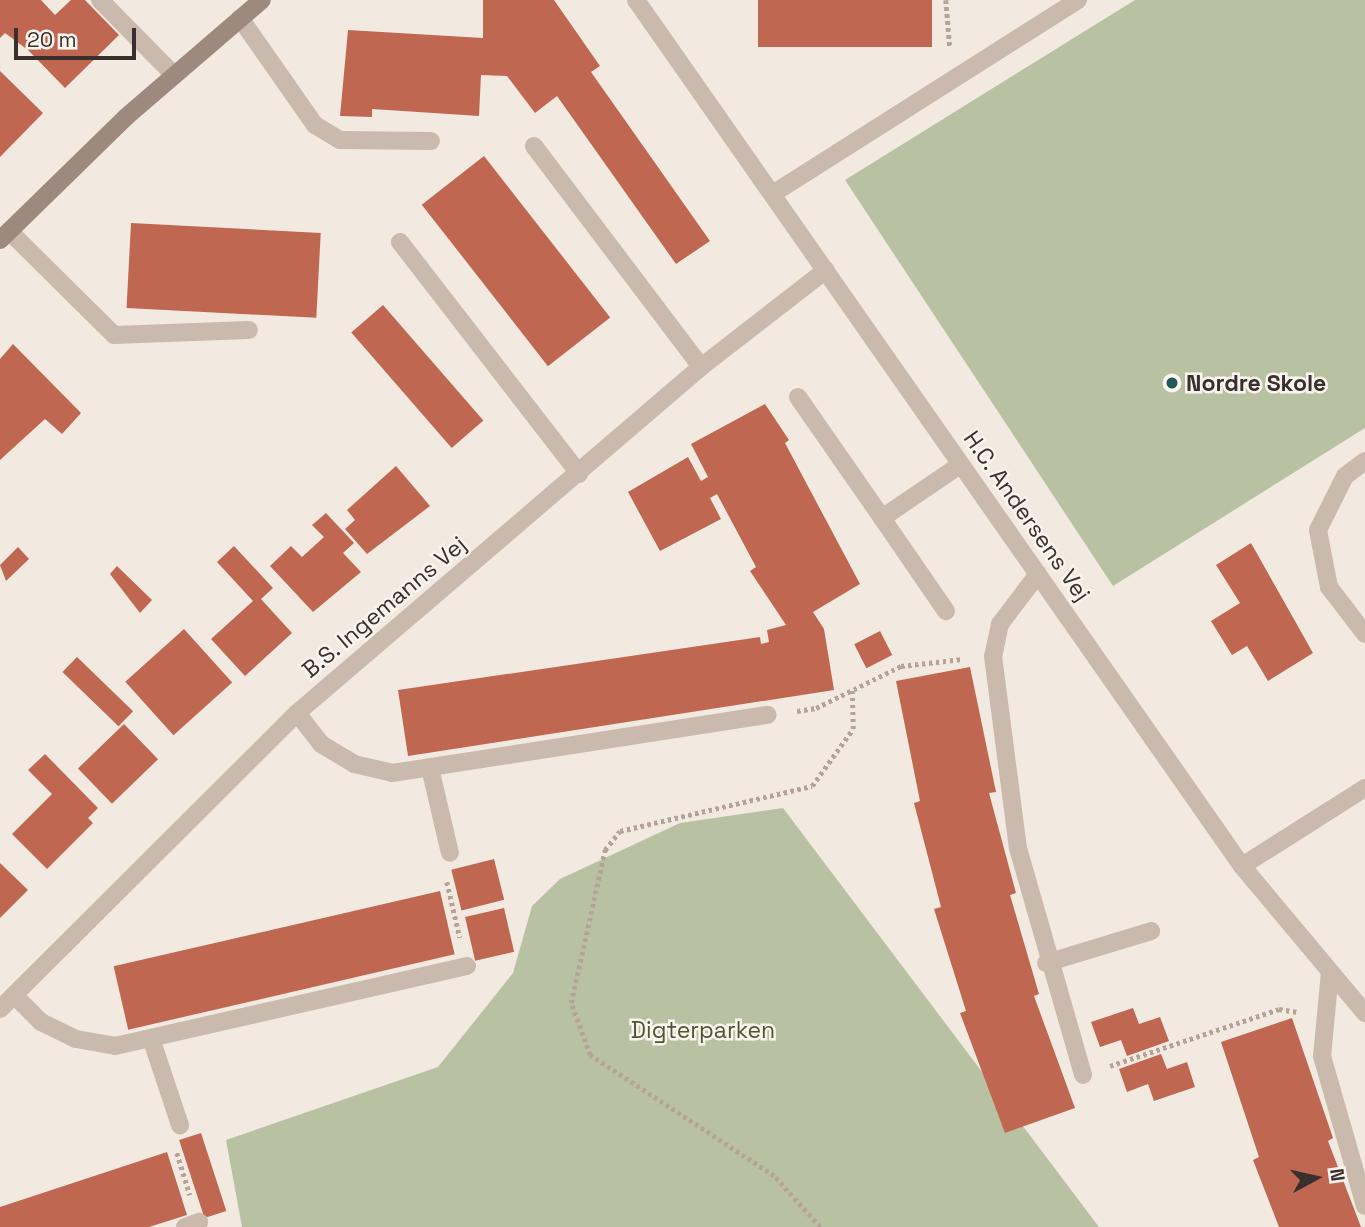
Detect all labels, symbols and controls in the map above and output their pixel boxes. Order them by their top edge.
scale bar [18,14,140,58]
text: 20 m [27,26,77,53]
place label: Nordre Skole [1186,369,1326,397]
marker: Nordre Skole [1164,375,1180,391]
street label: H.C. Andersens Vej [958,425,1096,607]
street label: B.S. Ingemanns Vej [296,530,472,684]
park label: Digterparken [631,1016,775,1044]
north arrow [1281,1143,1351,1213]
text: N [1324,1167,1351,1183]

